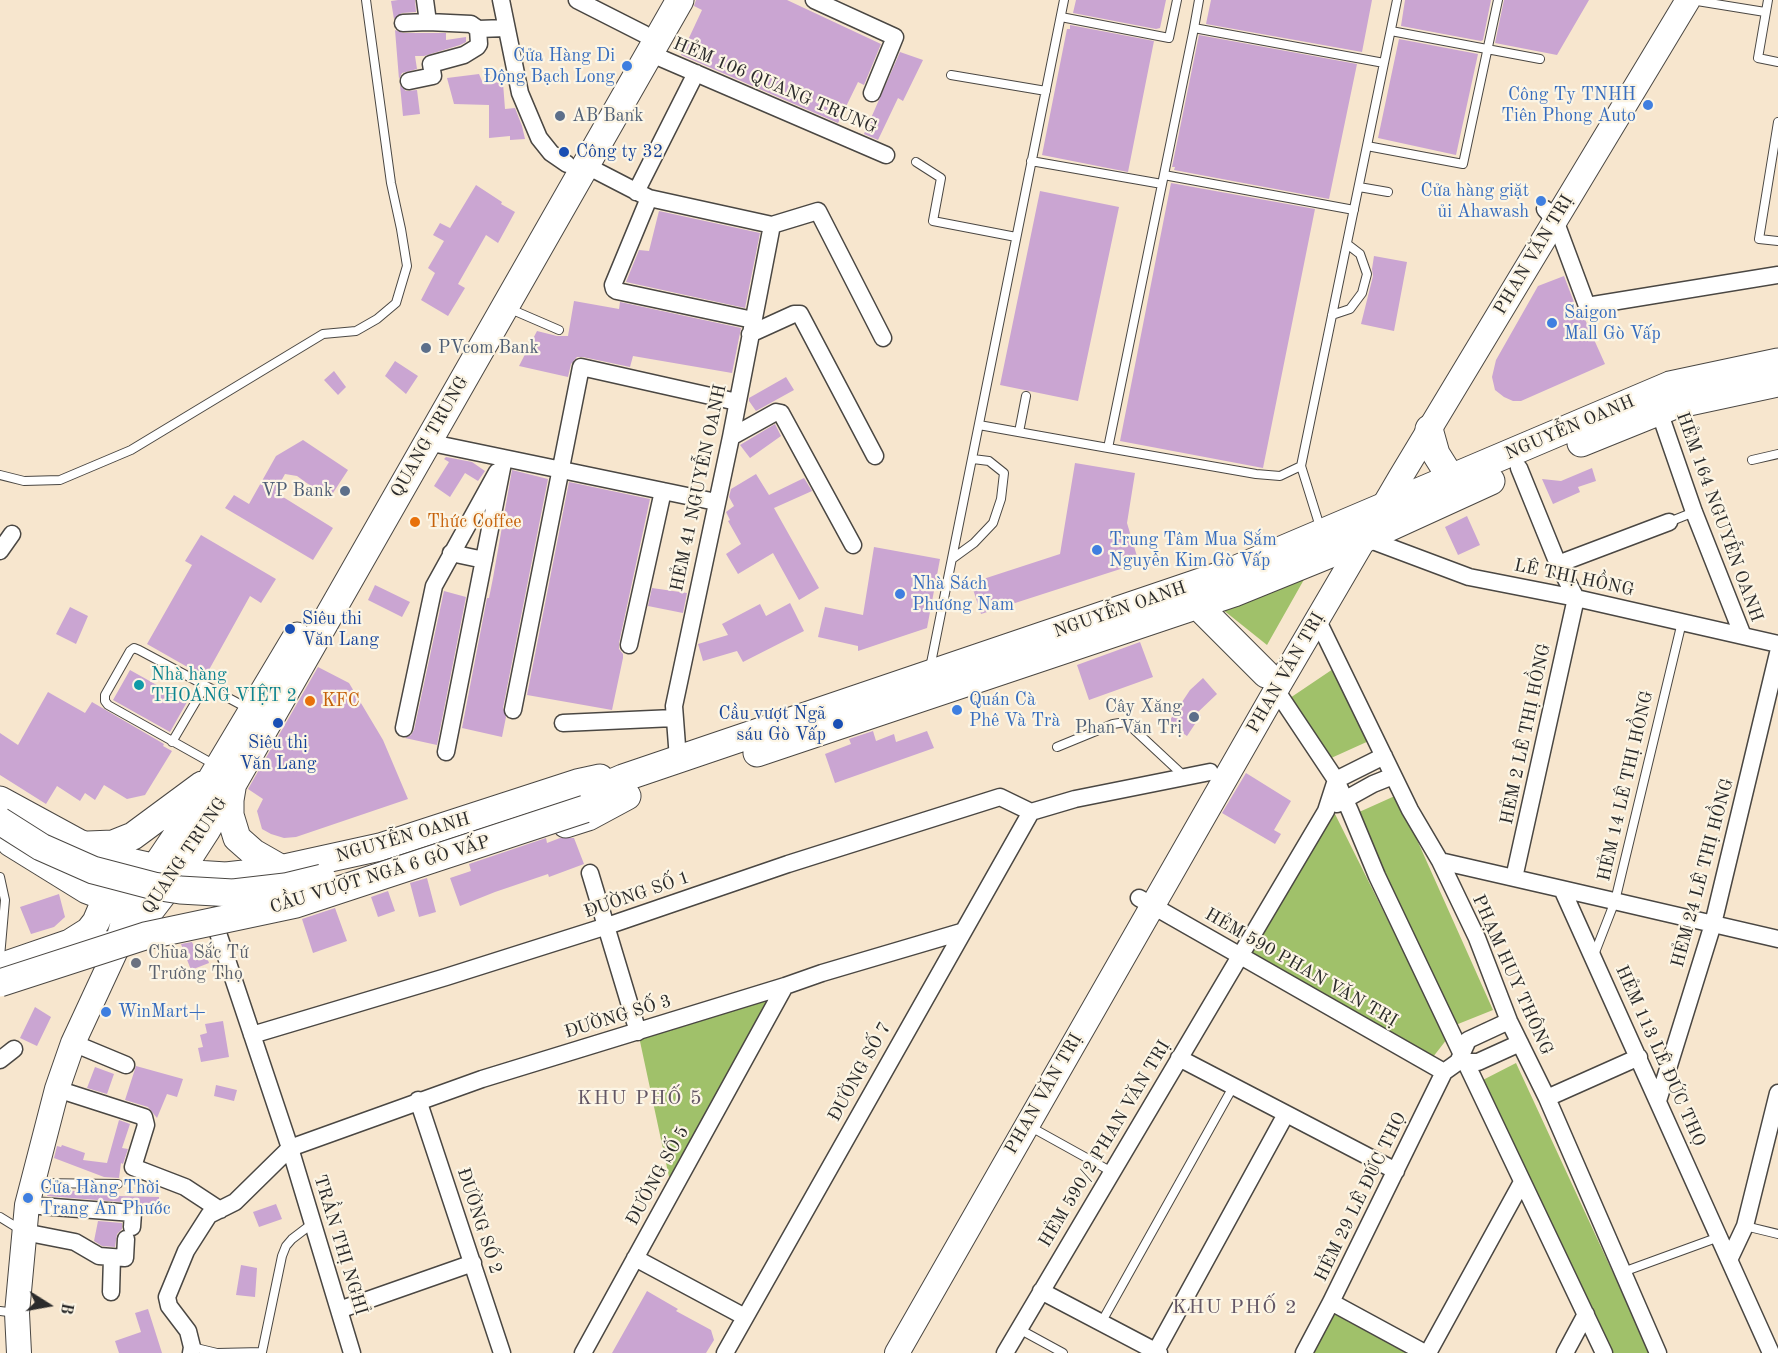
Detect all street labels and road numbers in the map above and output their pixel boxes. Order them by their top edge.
street label: HẺM 106 QUANG TRUNG [670,33,880,139]
street label: PHAN VĂN TRỊ [1490,191,1578,319]
street label: QUANG TRUNG [387,373,473,501]
street label: HẺM 41 NGUYỄN OANH [666,382,732,594]
street label: NGUYỄN OANH [1502,391,1638,465]
street label: HẺM 164 NGUYỄN OANH [1671,409,1767,625]
street label: LÊ THỊ HỒNG [1512,555,1636,601]
street label: NGUYỄN OANH [1051,577,1189,643]
street label: PHAN VĂN TRỊ [1243,609,1329,737]
street label: HẺM 2 LÊ THỊ HỒNG [1496,642,1556,826]
street label: HẺM 14 LÊ THỊ HỒNG [1594,689,1658,883]
street label: HẺM 24 LÊ THỊ HỒNG [1667,776,1739,970]
street label: QUANG TRUNG [138,793,232,919]
street label: NGUYỄN OANH [333,809,473,867]
street label: CẦU VƯỢT NGÃ 6 GÒ VẤP [267,831,493,919]
street label: ĐƯỜNG SỐ 1 [581,867,693,923]
street label: PHẠM HUY THÔNG [1467,892,1557,1058]
street label: HẺM 590 PHAN VĂN TRỊ [1201,904,1401,1032]
street label: HẺM 113 LÊ ĐỨC THỌ [1610,962,1710,1150]
street label: ĐƯỜNG SỐ 3 [562,991,674,1043]
street label: ĐƯỜNG SỐ 7 [824,1019,896,1125]
street label: PHAN VĂN TRỊ [1001,1030,1087,1158]
street label: HẺM 590/2 PHAN VĂN TRỊ [1035,1037,1175,1251]
street label: HẺM 29 LÊ ĐỨC THỌ [1311,1109,1411,1285]
street label: ĐƯỜNG SỐ 5 [622,1123,694,1229]
street label: ĐƯỜNG SỐ 2 [452,1165,506,1277]
street label: TRẦN THỊ NGHỈ [308,1172,372,1318]

